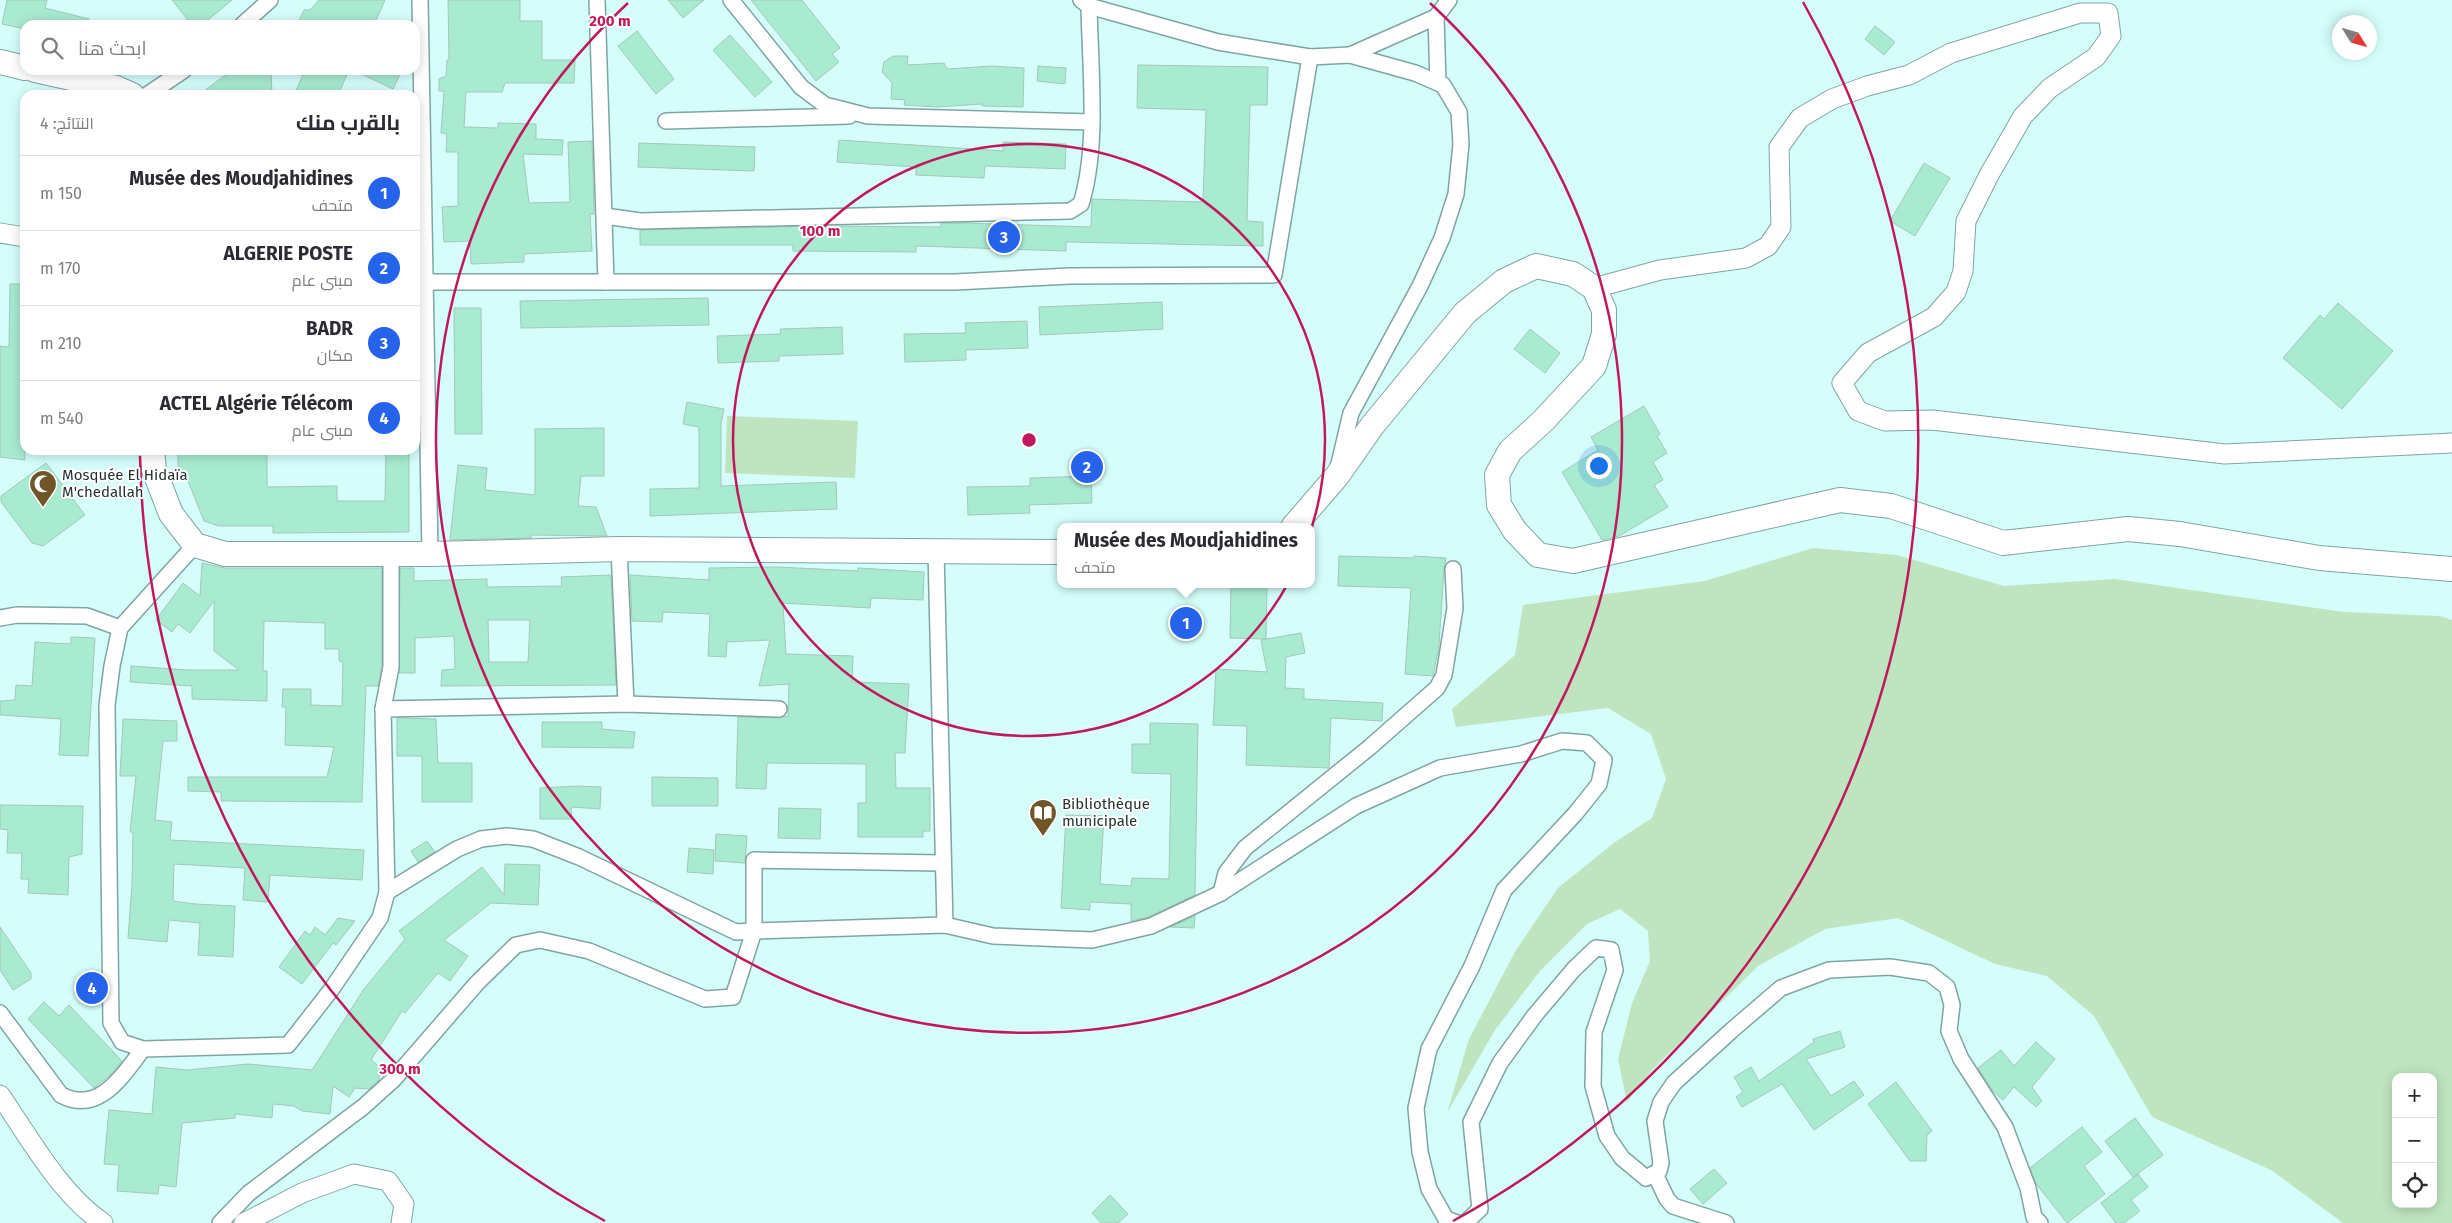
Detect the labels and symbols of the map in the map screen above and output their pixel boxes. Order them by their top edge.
text: 200 m [589,12,631,30]
north arrow [2332,15,2377,60]
pin: 3 [988,218,1020,256]
text: 100 m [800,222,840,240]
centre of rings [1020,431,1038,449]
pin: 2 [1071,448,1103,486]
your location [1586,453,1612,479]
place label: Mosquée El Hidaïa M'chedallah [62,466,188,501]
mosque icon: Mosquée El Hidaïa M'chedallah [28,469,58,508]
pin: 1 [1170,604,1202,642]
place label: Bibliothèque municipale [1062,795,1150,830]
library icon: Bibliothèque municipale [1028,798,1058,837]
pin: 4 [76,969,108,1007]
text: 300 m [378,1060,421,1078]

